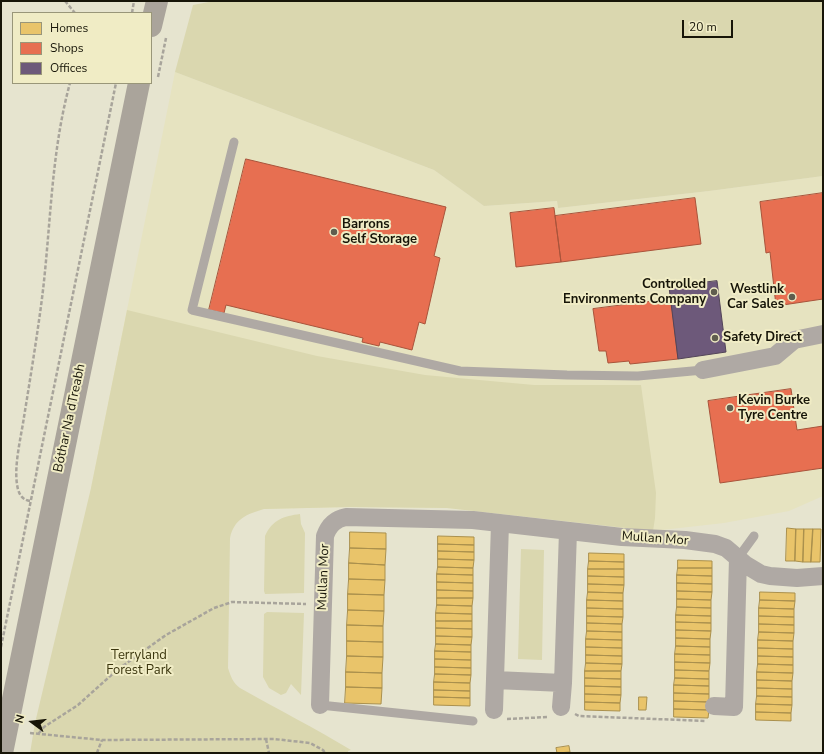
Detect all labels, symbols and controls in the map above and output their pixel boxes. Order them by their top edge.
legend [12,12,152,84]
scale bar [684,12,735,38]
text: 20 m [689,19,717,35]
text: Homes [50,20,88,36]
text: Shops [50,40,84,56]
text: Offices [50,60,87,76]
place label: Barrons Self Storage [342,217,417,248]
marker: Barrons Self Storage [329,227,339,237]
place label: Controlled Environments Company [563,277,706,308]
place label: Westlink Car Sales [727,282,784,313]
marker: Controlled Environments Company [709,287,719,297]
marker: Westlink Car Sales [787,292,797,302]
place label: Safety Direct [723,330,802,346]
marker: Safety Direct [710,333,720,343]
street label: Bóthar Na dTreabh [51,362,89,474]
place label: Kevin Burke Tyre Centre [738,393,810,424]
marker: Kevin Burke Tyre Centre [725,403,735,413]
street label: Mullan Mor [621,529,689,549]
street label: Mullan Mor [315,543,333,611]
park label: Terryland Forest Park [106,648,172,679]
north arrow [12,702,52,742]
text: N [12,713,28,725]

